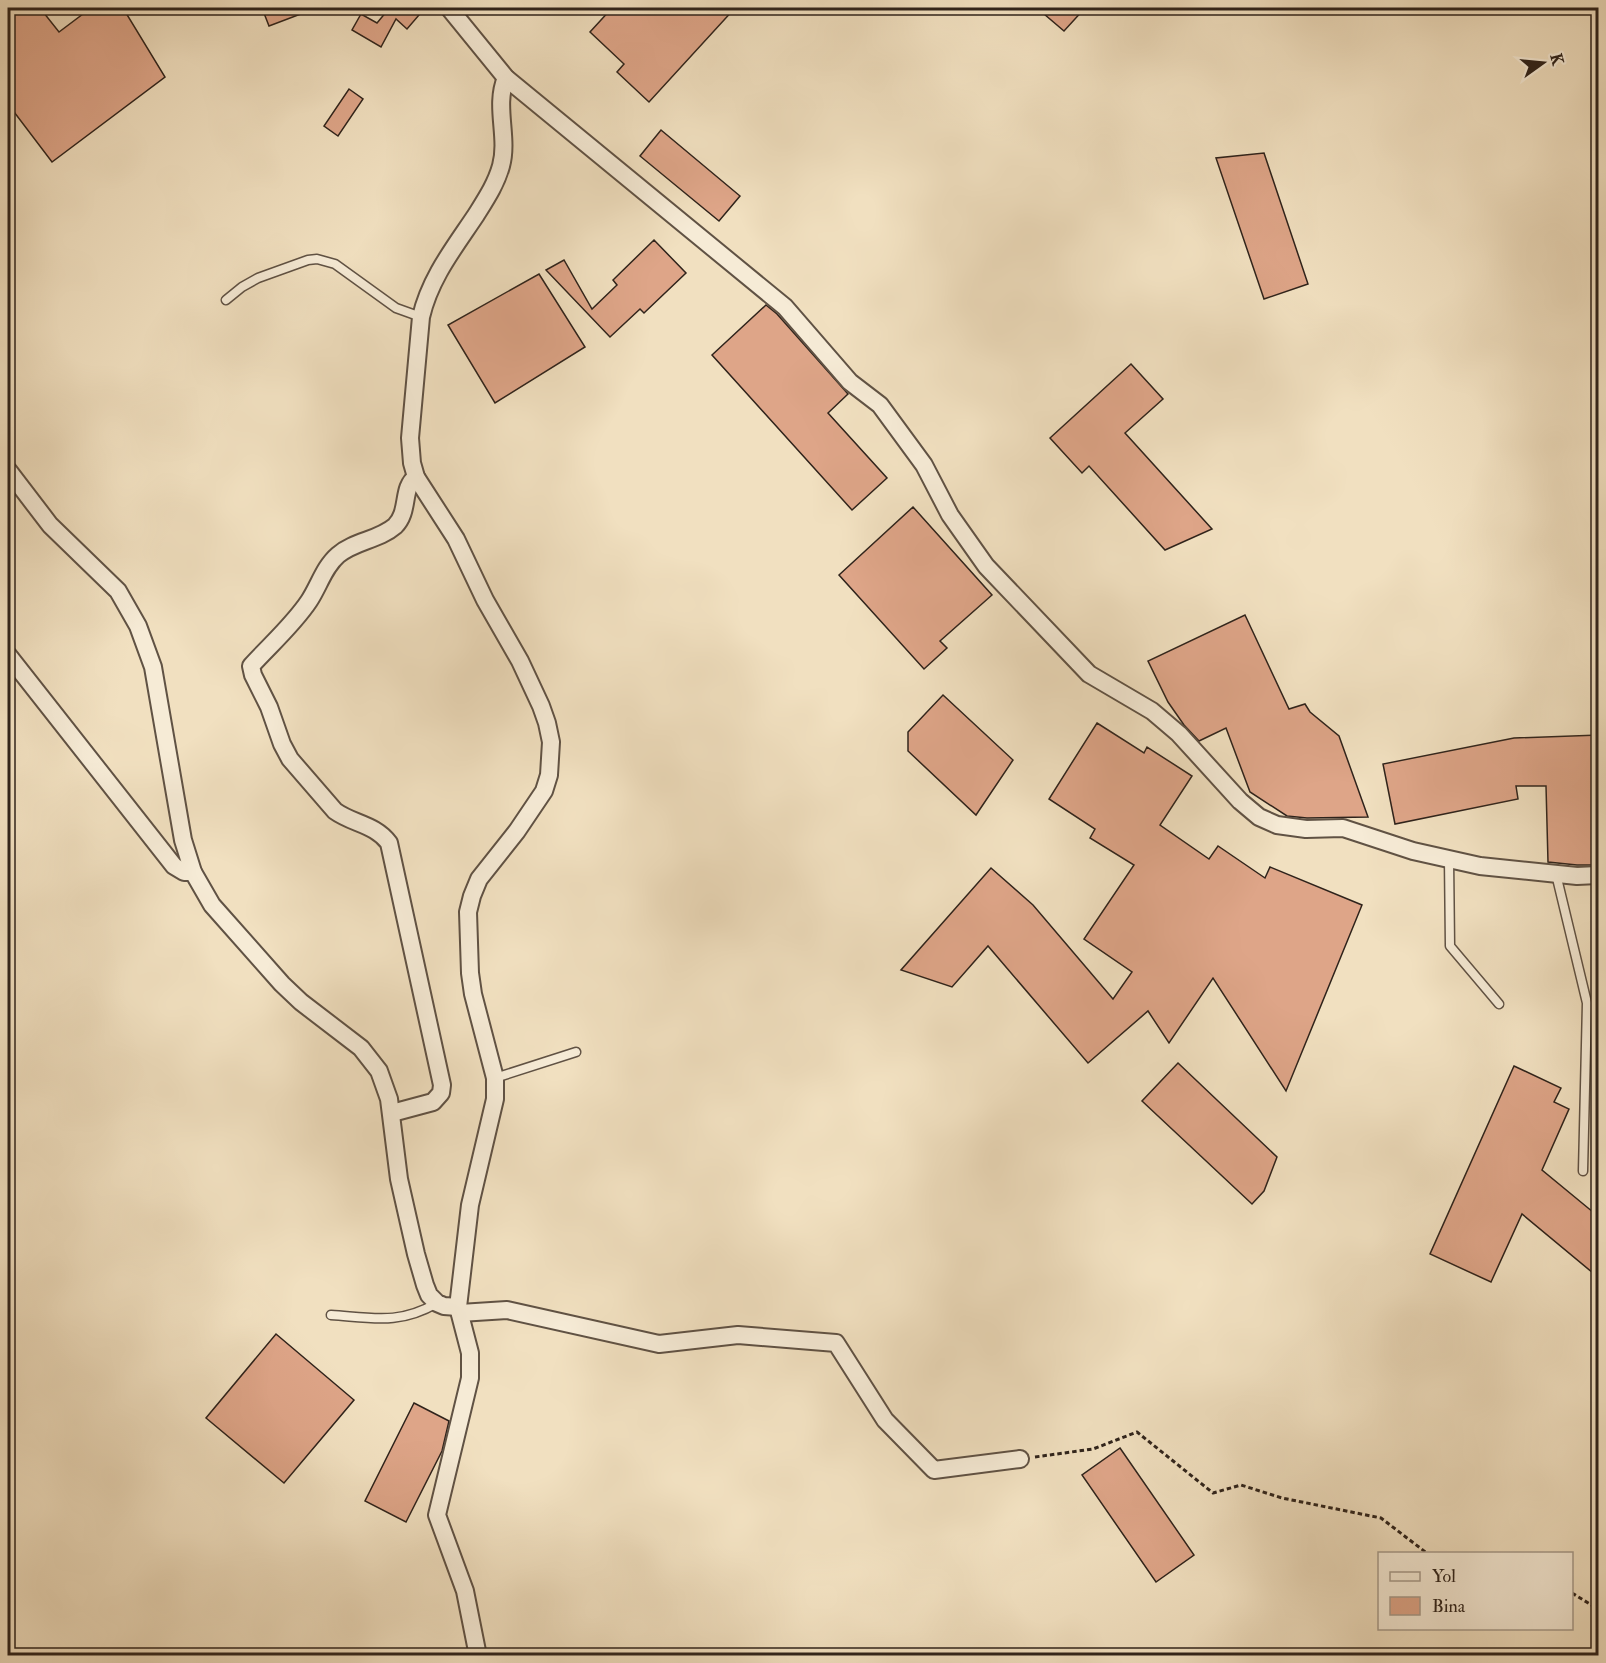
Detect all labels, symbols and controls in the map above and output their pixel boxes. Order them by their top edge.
north arrow [1513,33,1573,93]
text: K [1545,51,1568,68]
legend [1378,1552,1573,1630]
text: Yol [1432,1565,1456,1588]
text: Bina [1432,1595,1466,1618]

